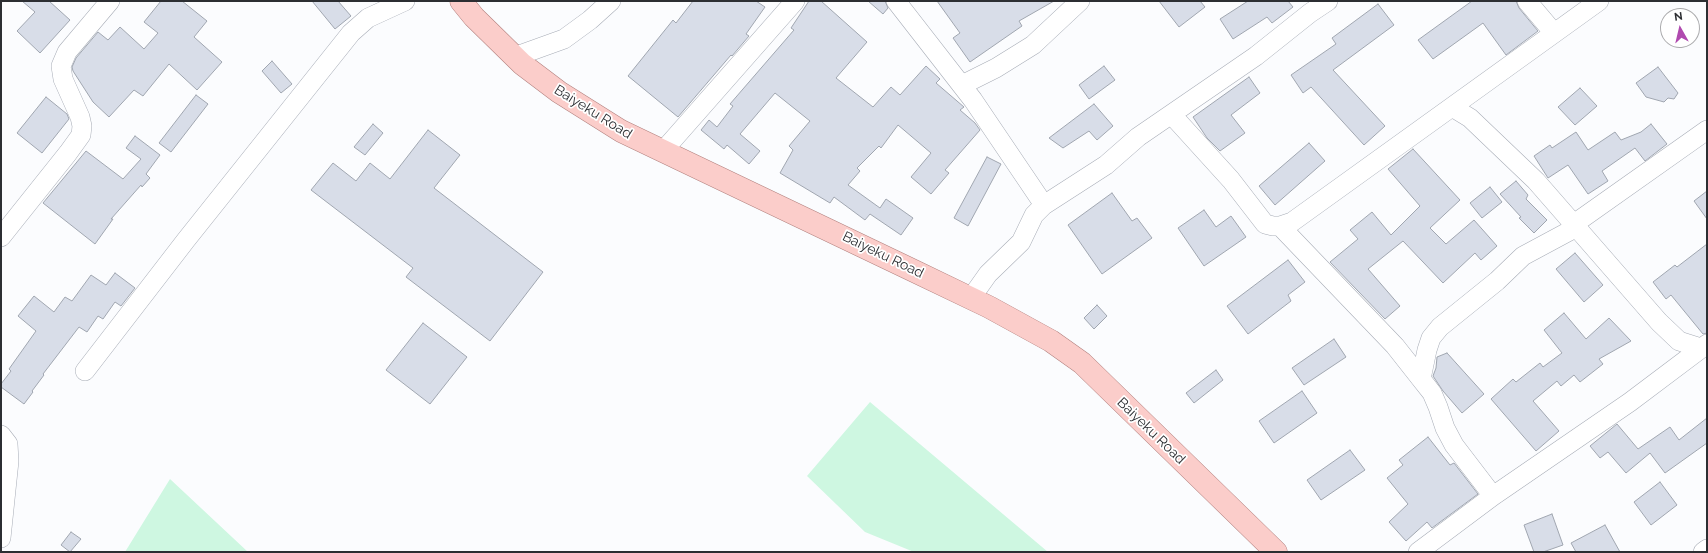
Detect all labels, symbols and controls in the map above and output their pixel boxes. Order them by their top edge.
north arrow [1660,8,1700,48]
text: N [1673,10,1683,24]
street label: Baiyeku Road [551,81,635,143]
street label: Baiyeku Road [840,228,926,282]
street label: Baiyeku Road [1113,394,1189,468]

